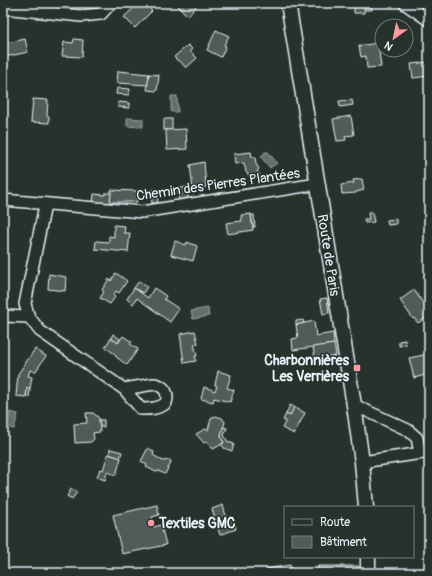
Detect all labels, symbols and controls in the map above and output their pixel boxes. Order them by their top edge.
north arrow [374,18,414,58]
text: N [382,38,395,53]
street label: Chemin des Pierres Plantées [135,164,302,204]
street label: Route de Paris [314,213,343,298]
place label: Charbonnières Les Verrières [264,352,350,385]
marker: Charbonnières Les Verrières [352,363,362,373]
legend [284,506,414,558]
place label: Textiles GMC [158,515,236,532]
text: Route [320,515,350,530]
marker: Textiles GMC [146,518,156,528]
text: Bâtiment [320,535,367,550]

